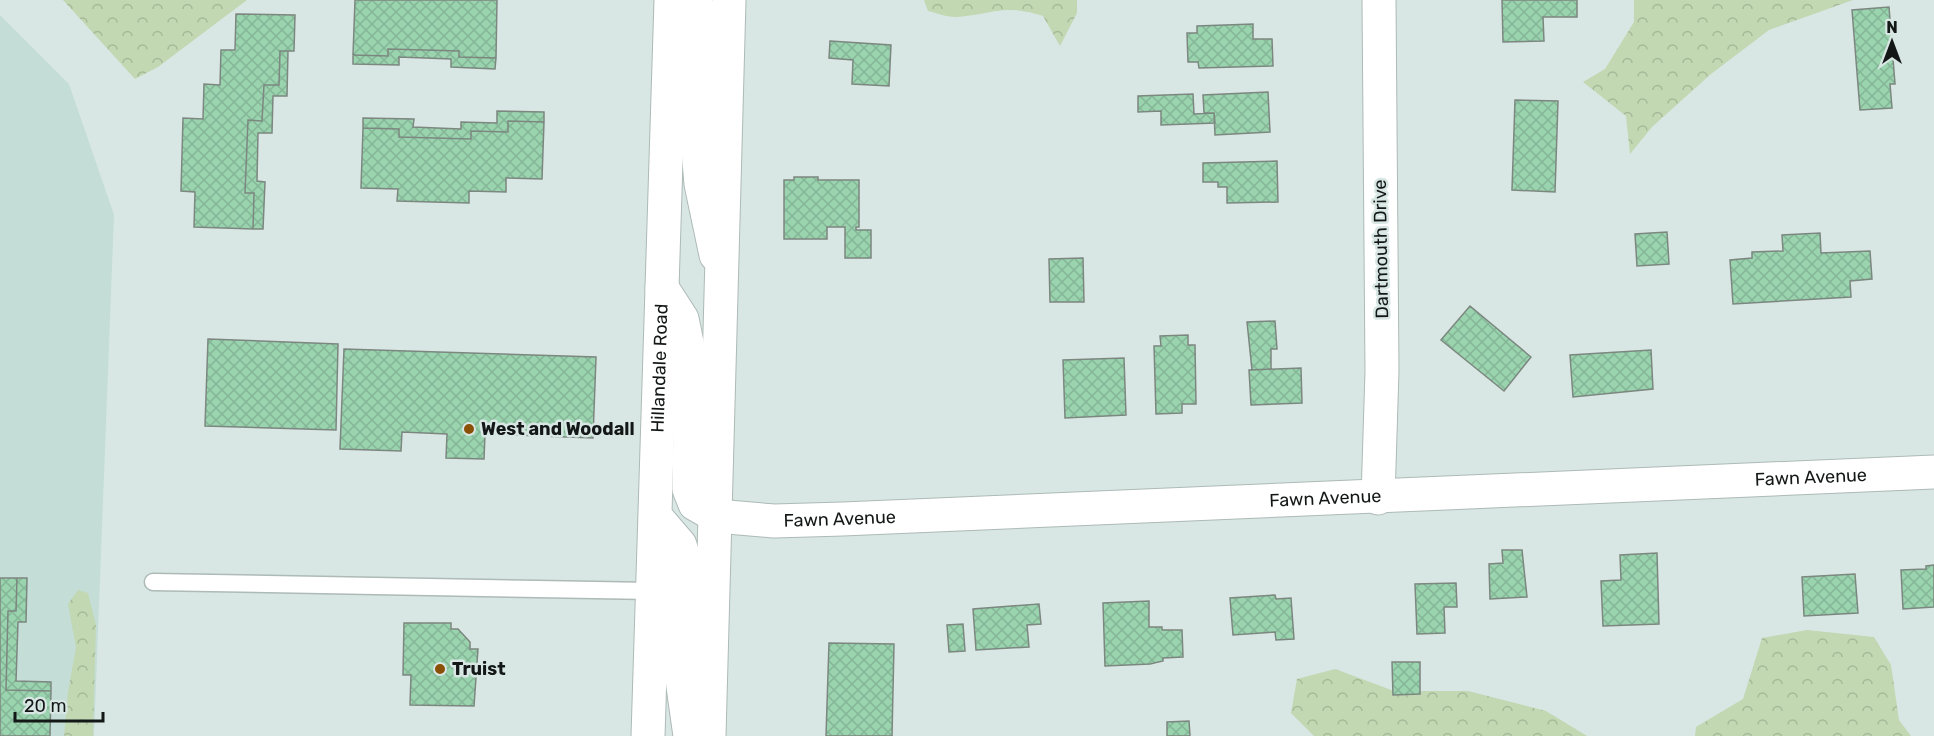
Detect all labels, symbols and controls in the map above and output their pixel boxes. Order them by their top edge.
north arrow [1862,12,1922,72]
text: N [1886,18,1898,37]
street label: Dartmouth Drive [1369,179,1393,319]
street label: Hillandale Road [646,303,673,433]
place label: West and Woodall [481,418,635,440]
marker: West and Woodall [462,422,476,436]
street label: Fawn Avenue [1754,464,1867,491]
street label: Fawn Avenue [1269,485,1382,512]
street label: Fawn Avenue [783,506,896,532]
place label: Truist [452,658,506,680]
marker: Truist [433,662,447,676]
scale bar [15,685,104,723]
text: 20 m [24,695,66,717]

